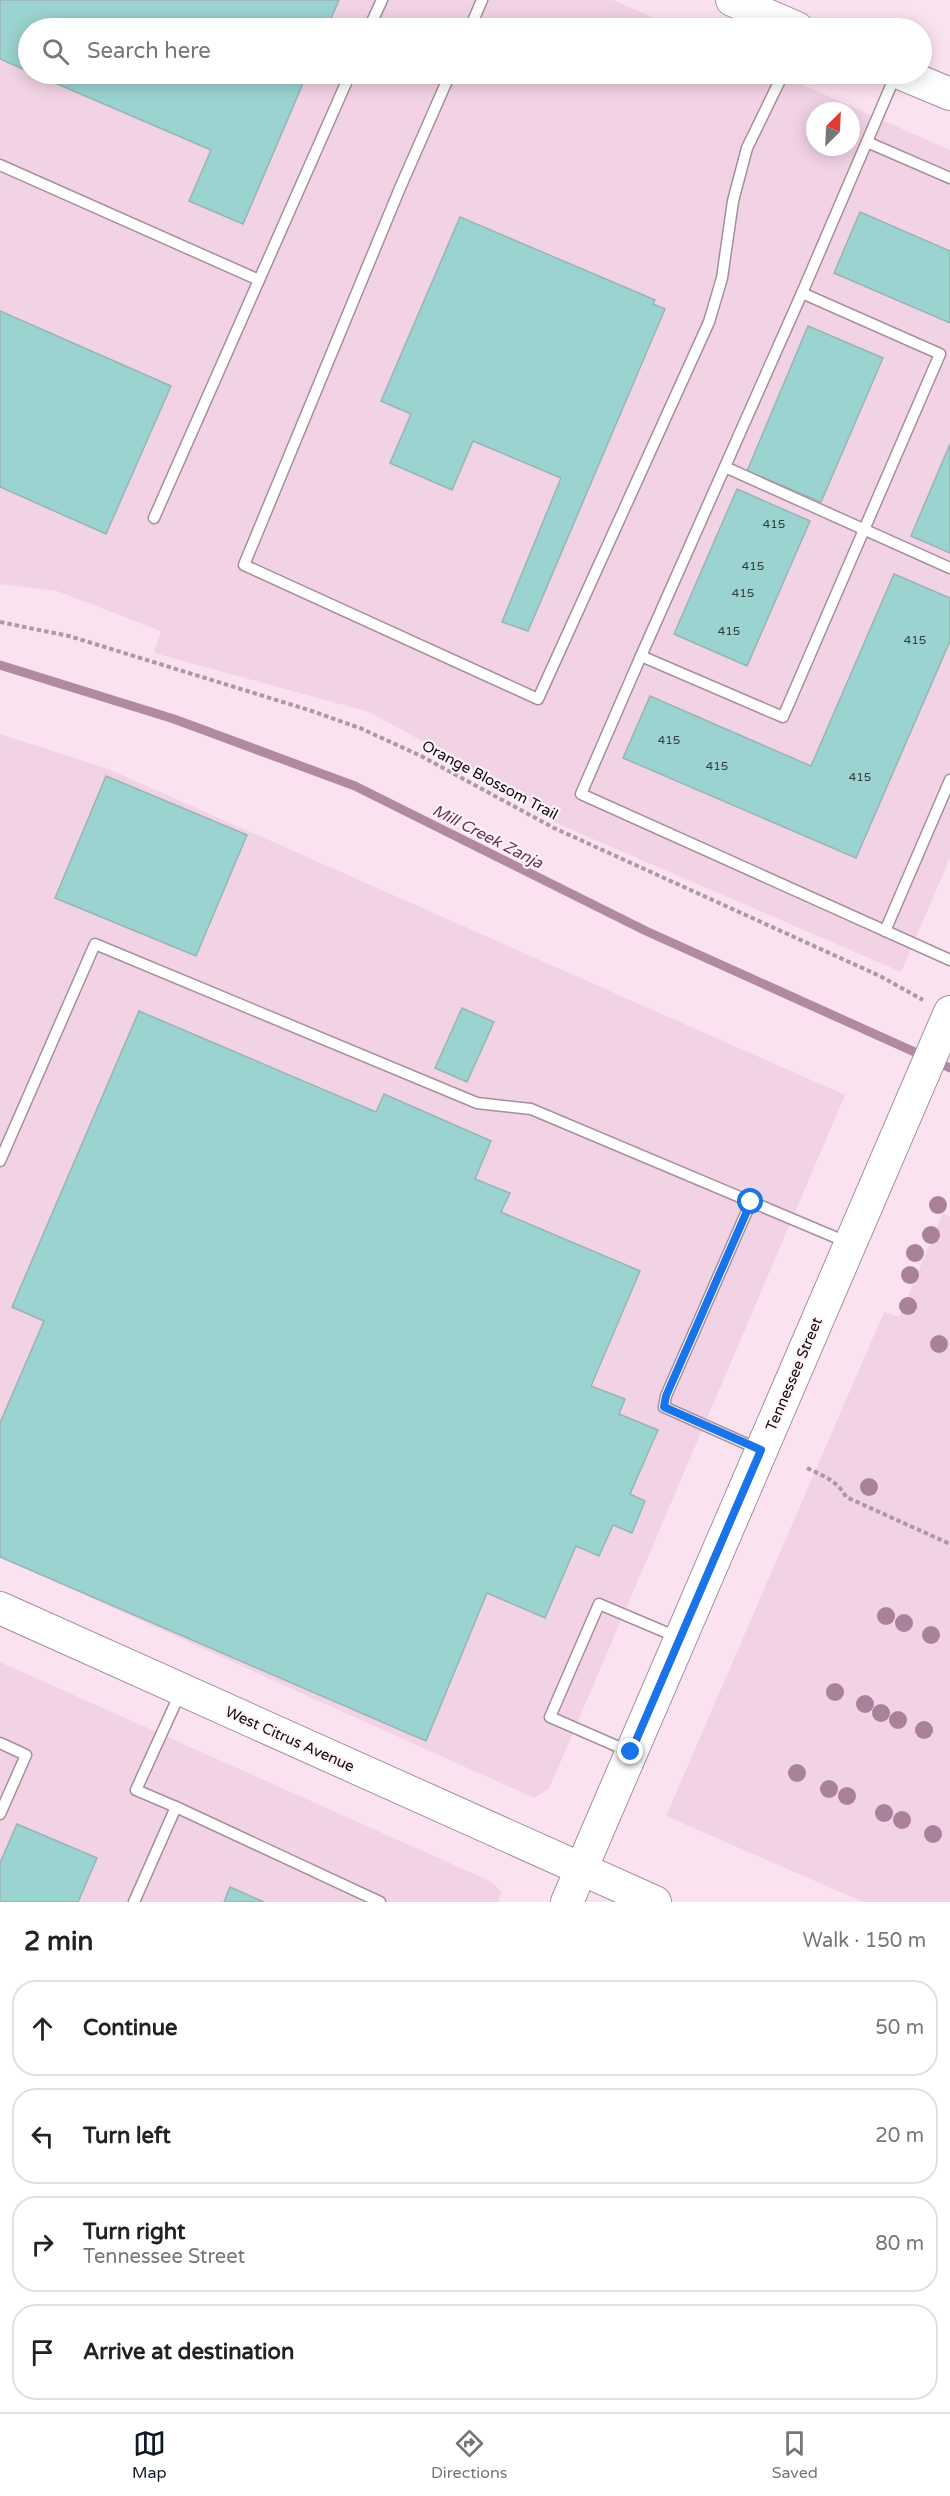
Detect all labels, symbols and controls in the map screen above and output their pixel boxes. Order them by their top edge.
search box [18,18,932,84]
icon: search [39,35,72,68]
text: Search here [87,38,211,64]
north arrow [806,102,860,156]
house number: 415 [763,517,785,531]
house number: 415 [742,559,764,573]
house number: 415 [732,586,754,600]
house number: 415 [718,624,740,638]
house number: 415 [904,633,926,647]
house number: 415 [658,733,680,747]
street label: Orange Blossom Trail [419,737,561,823]
house number: 415 [706,759,728,773]
house number: 415 [849,770,871,784]
water label: Mill Creek Zanja [429,800,547,874]
route start [737,1188,763,1214]
street label: Tennessee Street [762,1314,826,1433]
street label: West Citrus Avenue [223,1702,357,1776]
route end [617,1738,643,1764]
text: 2 min [24,1926,93,1957]
text: Walk · 150 m [803,1929,926,1953]
icon: ahead [26,2012,59,2045]
text: Continue [83,2015,178,2041]
text: 50 m [875,2016,924,2040]
icon: left [26,2120,59,2153]
text: Turn left [83,2123,171,2149]
text: 20 m [875,2124,924,2148]
text: Turn right [83,2219,185,2245]
icon: right [26,2228,59,2261]
text: 80 m [875,2232,924,2256]
text: Tennessee Street [83,2245,245,2269]
icon: arrive [26,2336,59,2369]
text: Arrive at destination [83,2339,294,2365]
tab: Map [132,2427,167,2483]
tab: Directions [431,2427,507,2483]
tab: Saved [772,2427,818,2483]

